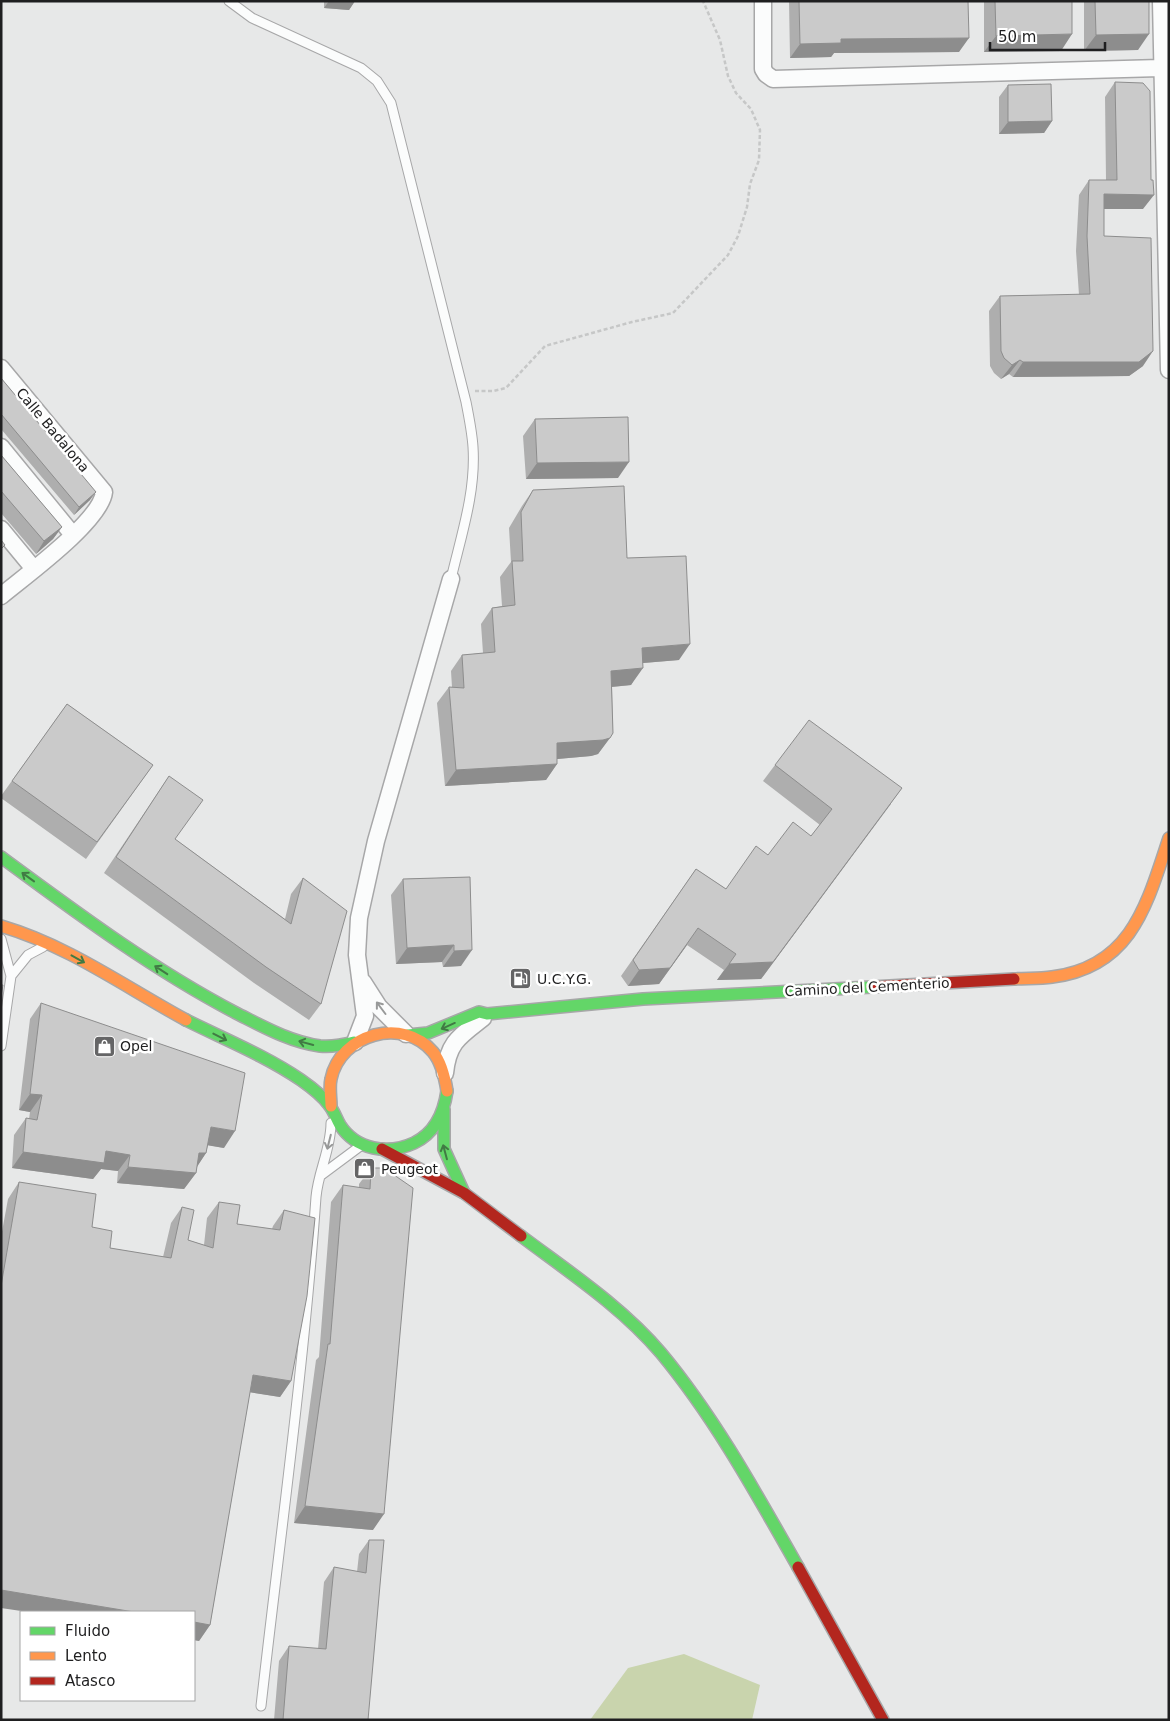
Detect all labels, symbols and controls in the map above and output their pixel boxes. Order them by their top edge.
scale bar [990,20,1105,52]
text: 50 m [998,28,1036,46]
street label: Calle Badalona [13,385,93,475]
one-way arrow [22,871,35,882]
one-way arrow [70,955,85,964]
one-way arrow [154,965,168,975]
fuel station icon: U.C.Y.G. [509,967,533,991]
place label: U.C.Y.G. [537,971,591,987]
street label: Camino del Cementerio [784,975,950,999]
one-way arrow [376,1001,386,1015]
one-way arrow [441,1021,456,1031]
one-way arrow [212,1033,227,1042]
shop icon: Opel [92,1034,116,1058]
one-way arrow [298,1037,314,1047]
place label: Opel [120,1038,152,1054]
one-way arrow [324,1134,333,1150]
one-way arrow [440,1145,450,1161]
shop icon: Peugeot [353,1157,377,1181]
place label: Peugeot [381,1161,438,1177]
legend [20,1611,195,1701]
text: Fluido [65,1622,110,1640]
text: Lento [65,1647,107,1665]
text: Atasco [65,1672,115,1690]

